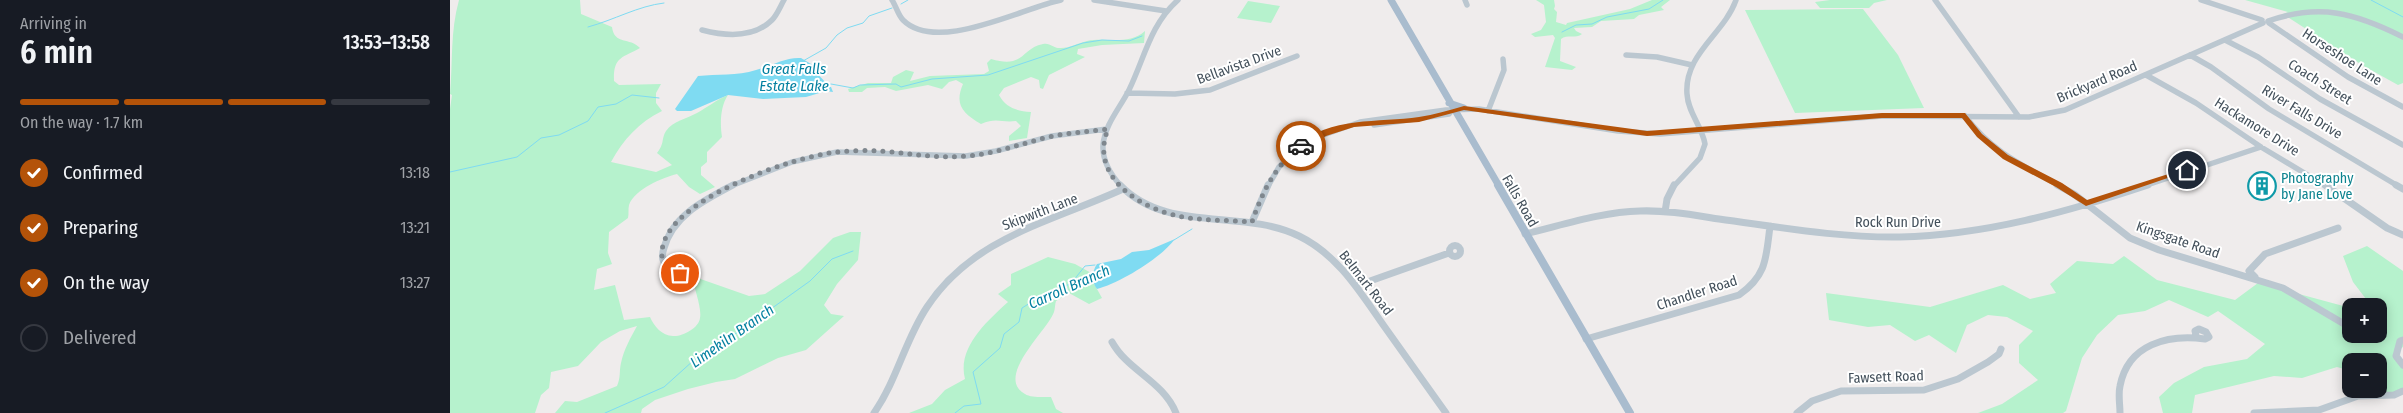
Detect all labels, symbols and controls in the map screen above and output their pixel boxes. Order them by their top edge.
text: Arriving in [20,14,87,33]
street label: Horseshoe Lane [2299,25,2385,89]
text: 13:53–13:58 [343,31,430,54]
text: 6 min [20,33,93,71]
street label: Bellavista Drive [1194,42,1284,88]
street label: Coach Street [2285,56,2355,109]
street label: Brickyard Road [2054,57,2140,107]
water label: Great Falls Estate Lake [759,60,829,95]
street label: River Falls Drive [2259,81,2345,143]
street label: Hackamore Drive [2211,94,2303,160]
text: On the way · 1.7 km [20,113,143,132]
courier [1276,121,1326,171]
icon: car [1287,132,1315,160]
pin [2166,149,2208,191]
icon: home [2173,156,2201,184]
icon: check [20,159,48,187]
text: Confirmed [63,161,143,184]
text: 13:18 [400,163,430,182]
place label: Photography by Jane Love [2281,170,2354,203]
building icon: Photography by Jane Love [2247,171,2277,201]
street label: Falls Road [1498,172,1542,230]
street label: Skipwith Lane [1000,190,1080,234]
icon: check [20,214,48,242]
street label: Rock Run Drive [1855,214,1941,231]
text: Preparing [63,216,138,239]
text: 13:21 [400,218,430,237]
street label: Kingsgate Road [2134,218,2222,262]
street label: Belmart Road [1335,247,1397,319]
pin [659,252,701,294]
icon: bag [666,259,694,287]
water label: Carroll Branch [1026,261,1112,313]
icon: check [20,269,48,297]
text: On the way [63,271,149,294]
street label: Chandler Road [1655,272,1739,314]
text: 13:27 [400,273,430,292]
map controls [2342,298,2387,398]
button: + [2342,298,2387,343]
water label: Limekiln Branch [687,300,777,372]
text: Delivered [63,326,137,349]
button: − [2342,353,2387,398]
street label: Fawsett Road [1848,367,1924,387]

